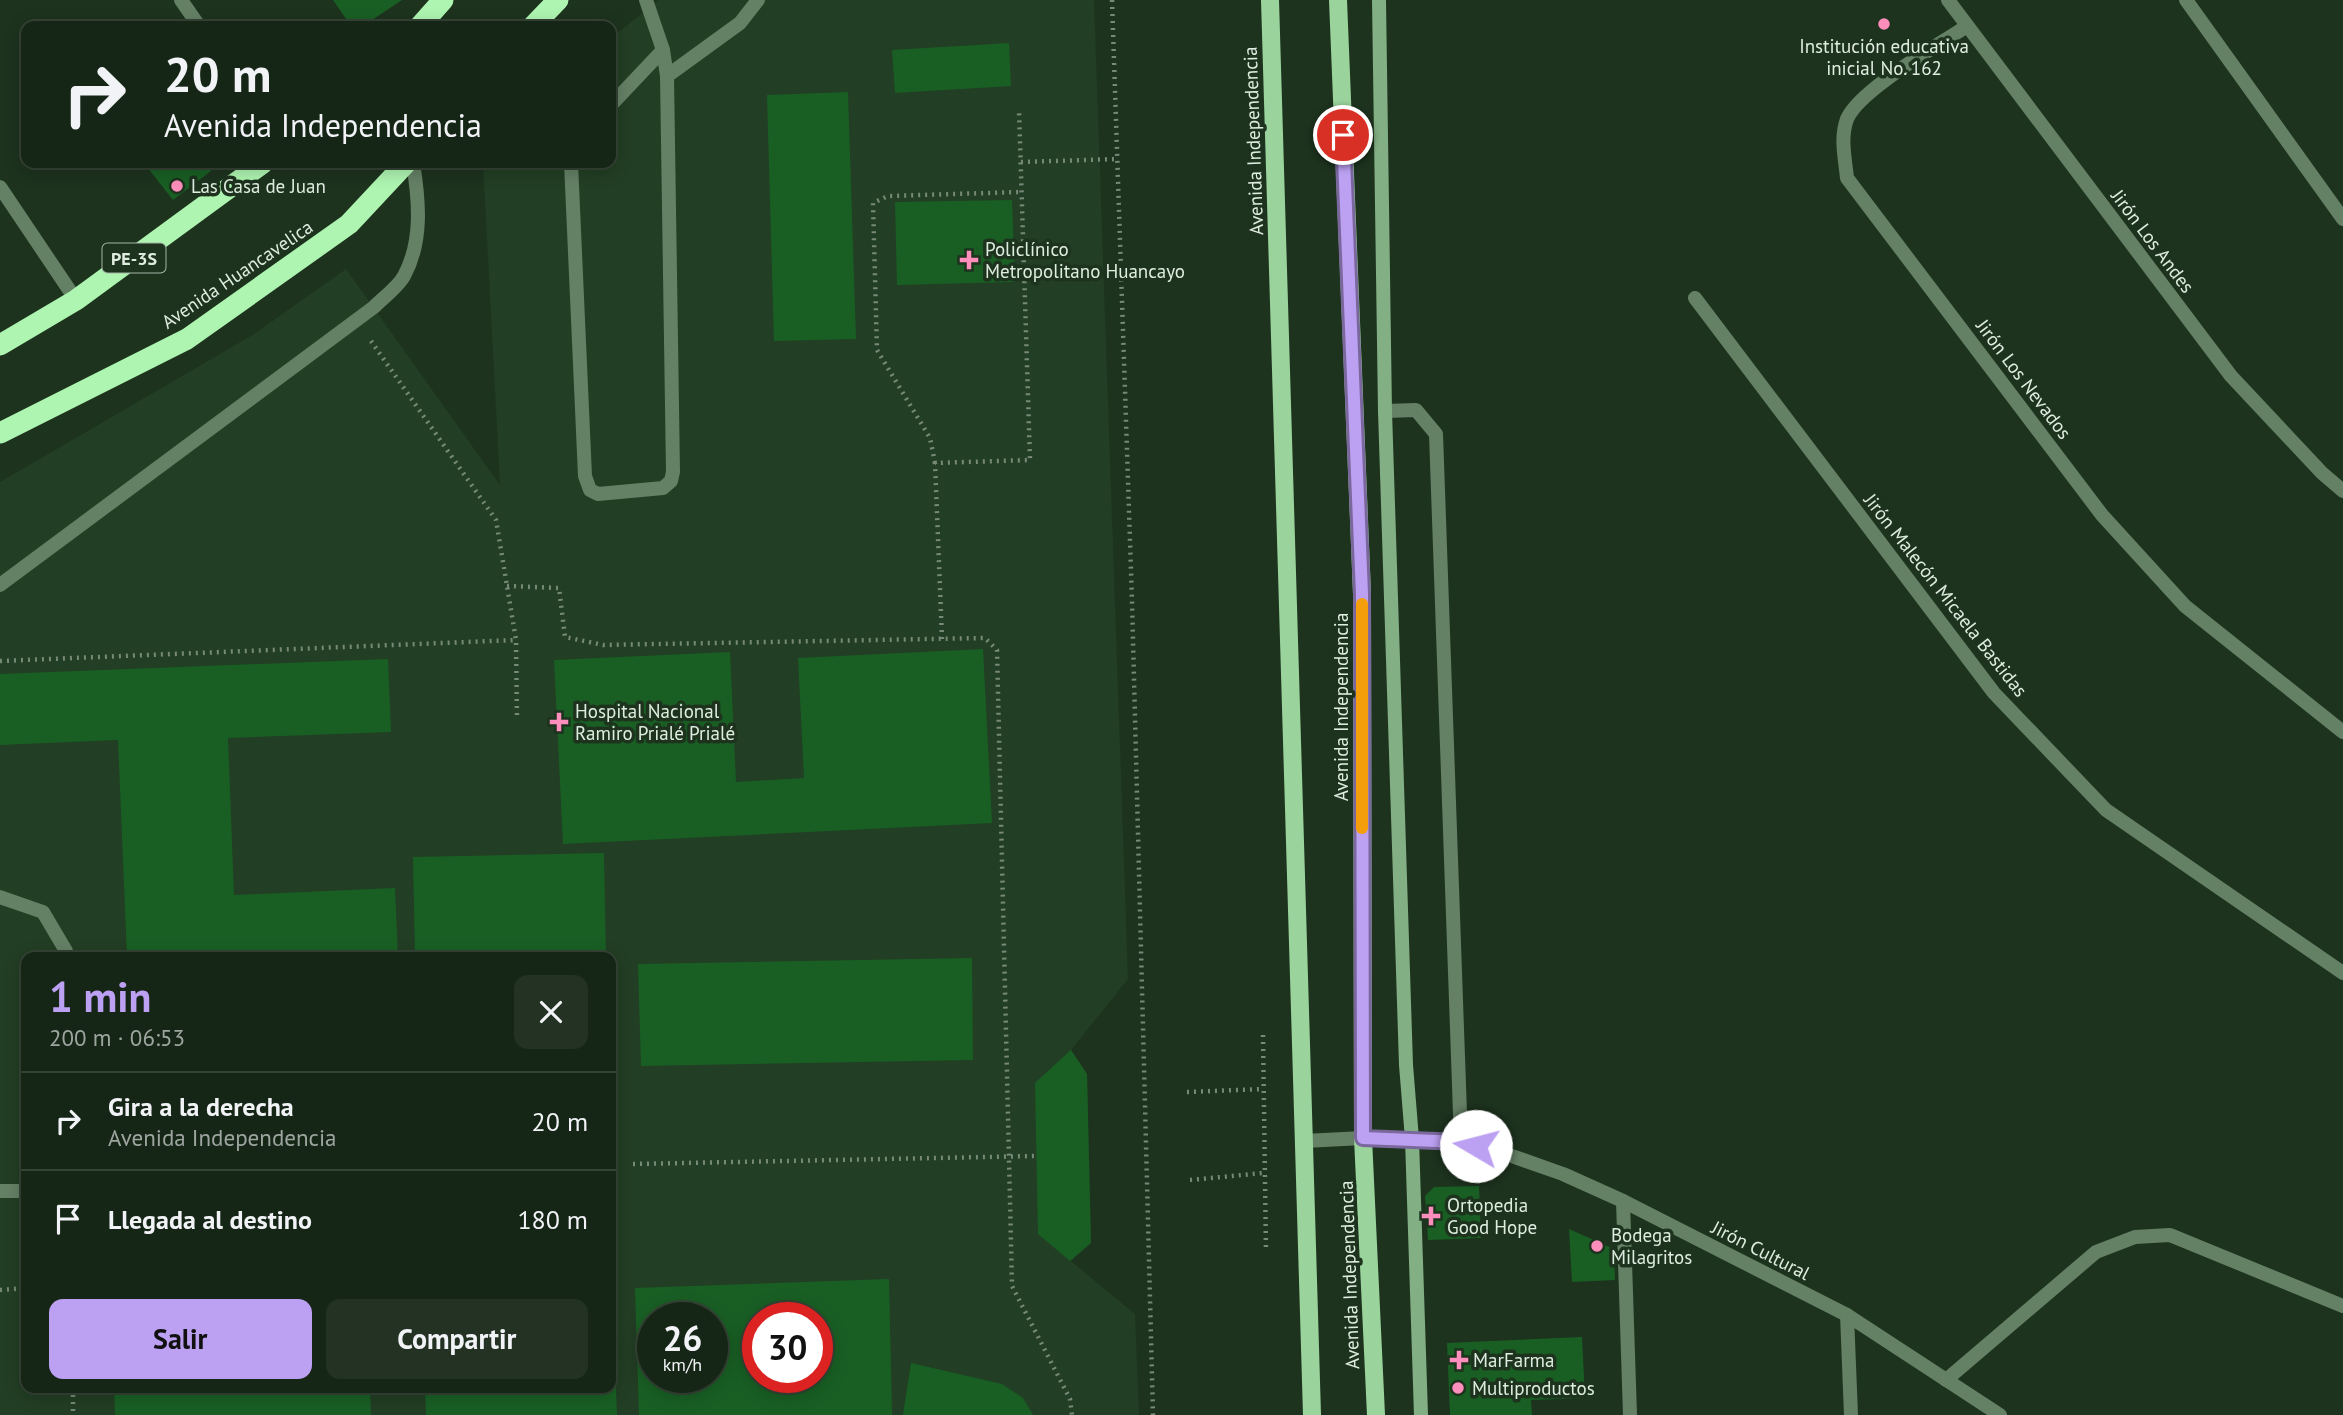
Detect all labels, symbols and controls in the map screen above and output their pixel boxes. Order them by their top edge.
marker: Institución educativa inicial No. 162 [1876,16,1892,32]
place label: Institución educativa inicial No. 162 [1799,34,1969,80]
text: 20 m [164,42,271,106]
street label: Avenida Independencia [1238,46,1268,236]
icon: right [49,49,140,140]
text: Avenida Independencia [164,104,482,146]
pin [1313,105,1373,165]
icon: arrive [1324,116,1362,154]
place label: Las Casa de Juan [191,174,326,198]
marker: Las Casa de Juan [169,178,185,194]
street label: Jirón Los Andes [2106,184,2200,298]
street label: Avenida Huancavelica [157,214,317,334]
place label: Policlínico Metropolitano Huancayo [985,237,1185,283]
road number: PE-3S [102,244,166,272]
marker: Policlínico Metropolitano Huancayo [959,250,979,270]
street label: Jirón Los Nevados [1971,314,2077,444]
street label: Jirón Malecón Micaela Bastidas [1859,488,2033,701]
street label: Avenida Independencia [1329,613,1353,801]
place label: Hospital Nacional Ramiro Prialé Prialé [575,699,735,745]
marker: Hospital Nacional Ramiro Prialé Prialé [549,712,569,732]
text: 1 min [49,969,151,1024]
button: close [514,975,588,1049]
text: 200 m · 06:53 [49,1023,185,1052]
text: Gira a la derecha [108,1090,294,1123]
icon: right [49,1102,87,1140]
text: 20 m [532,1105,588,1138]
position arrow [1439,1109,1513,1183]
text: Avenida Independencia [108,1123,336,1152]
street label: Avenida Independencia [1334,1180,1364,1370]
place label: Ortopedia Good Hope [1447,1193,1537,1239]
icon: arrive [49,1200,87,1238]
text: Llegada al destino [108,1203,312,1236]
text: 180 m [517,1203,588,1236]
marker: Ortopedia Good Hope [1421,1206,1441,1226]
street label: Jirón Cultural [1707,1215,1815,1285]
place label: Bodega Milagritos [1611,1223,1692,1269]
marker: Bodega Milagritos [1589,1238,1605,1254]
button: Salir [49,1299,312,1379]
button: Compartir [326,1299,588,1379]
speed limit sign: 30 [742,1302,833,1393]
text: 26 [663,1315,702,1361]
place label: MarFarma [1473,1348,1554,1372]
marker: MarFarma [1451,1352,1467,1368]
text: km/h [663,1353,702,1376]
place label: Multiproductos [1472,1376,1595,1400]
marker: Multiproductos [1450,1380,1466,1396]

